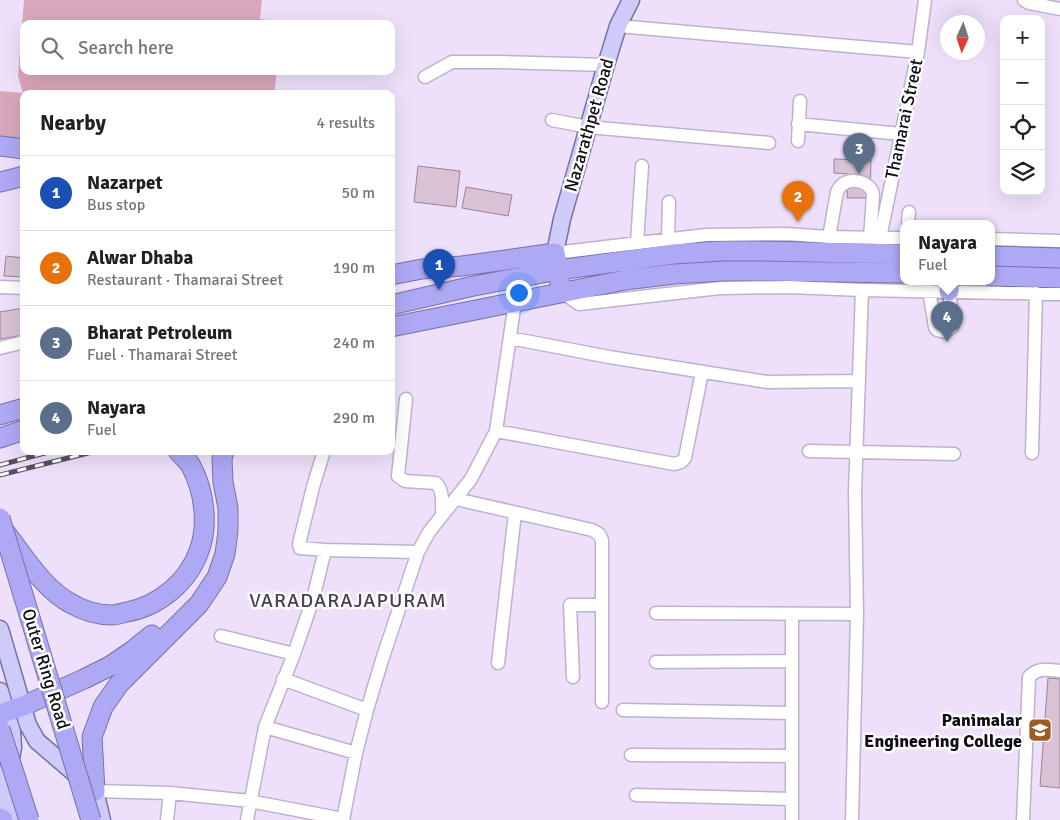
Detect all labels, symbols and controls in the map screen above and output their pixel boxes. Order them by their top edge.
north arrow [940,15,985,60]
map controls [1000,15,1045,195]
button: + [1000,15,1045,60]
search box [20,20,395,75]
icon: search [38,34,66,62]
text: Search here [78,36,174,60]
street label: Nazarathpet Road [559,56,619,194]
street label: Thamarai Street [880,57,928,181]
button: − [1000,60,1045,105]
button: locate [1000,105,1045,150]
text: Nearby [40,110,106,136]
text: 4 results [316,113,375,133]
pin: 3 [843,133,875,174]
button: layers [1000,150,1045,195]
text: Nazarpet [87,171,163,195]
pin: 2 [782,181,814,222]
text: 1 [52,183,60,203]
text: 50 m [341,183,375,203]
text: Bus stop [87,195,145,215]
popup [900,220,995,285]
text: Nayara [918,231,977,255]
text: Alwar Dhaba [87,246,193,270]
pin: 1 [423,249,455,290]
text: Fuel [918,255,947,275]
text: 2 [52,258,60,278]
text: 190 m [333,258,375,278]
text: Restaurant · Thamarai Street [87,270,283,290]
your location [506,280,532,306]
pin: 4 [931,301,963,342]
text: Bharat Petroleum [87,321,232,345]
text: 3 [52,333,60,353]
text: 240 m [333,333,375,353]
text: Fuel · Thamarai Street [87,345,237,365]
text: Nayara [87,396,146,420]
text: 4 [52,408,60,428]
text: 290 m [333,408,375,428]
text: Fuel [87,420,116,440]
district label: VARADARAJAPURAM [249,588,447,613]
street label: Outer Ring Road [17,606,75,732]
place label: Panimalar Engineering College [864,709,1023,752]
school or university icon: Panimalar Engineering College [1027,717,1053,743]

